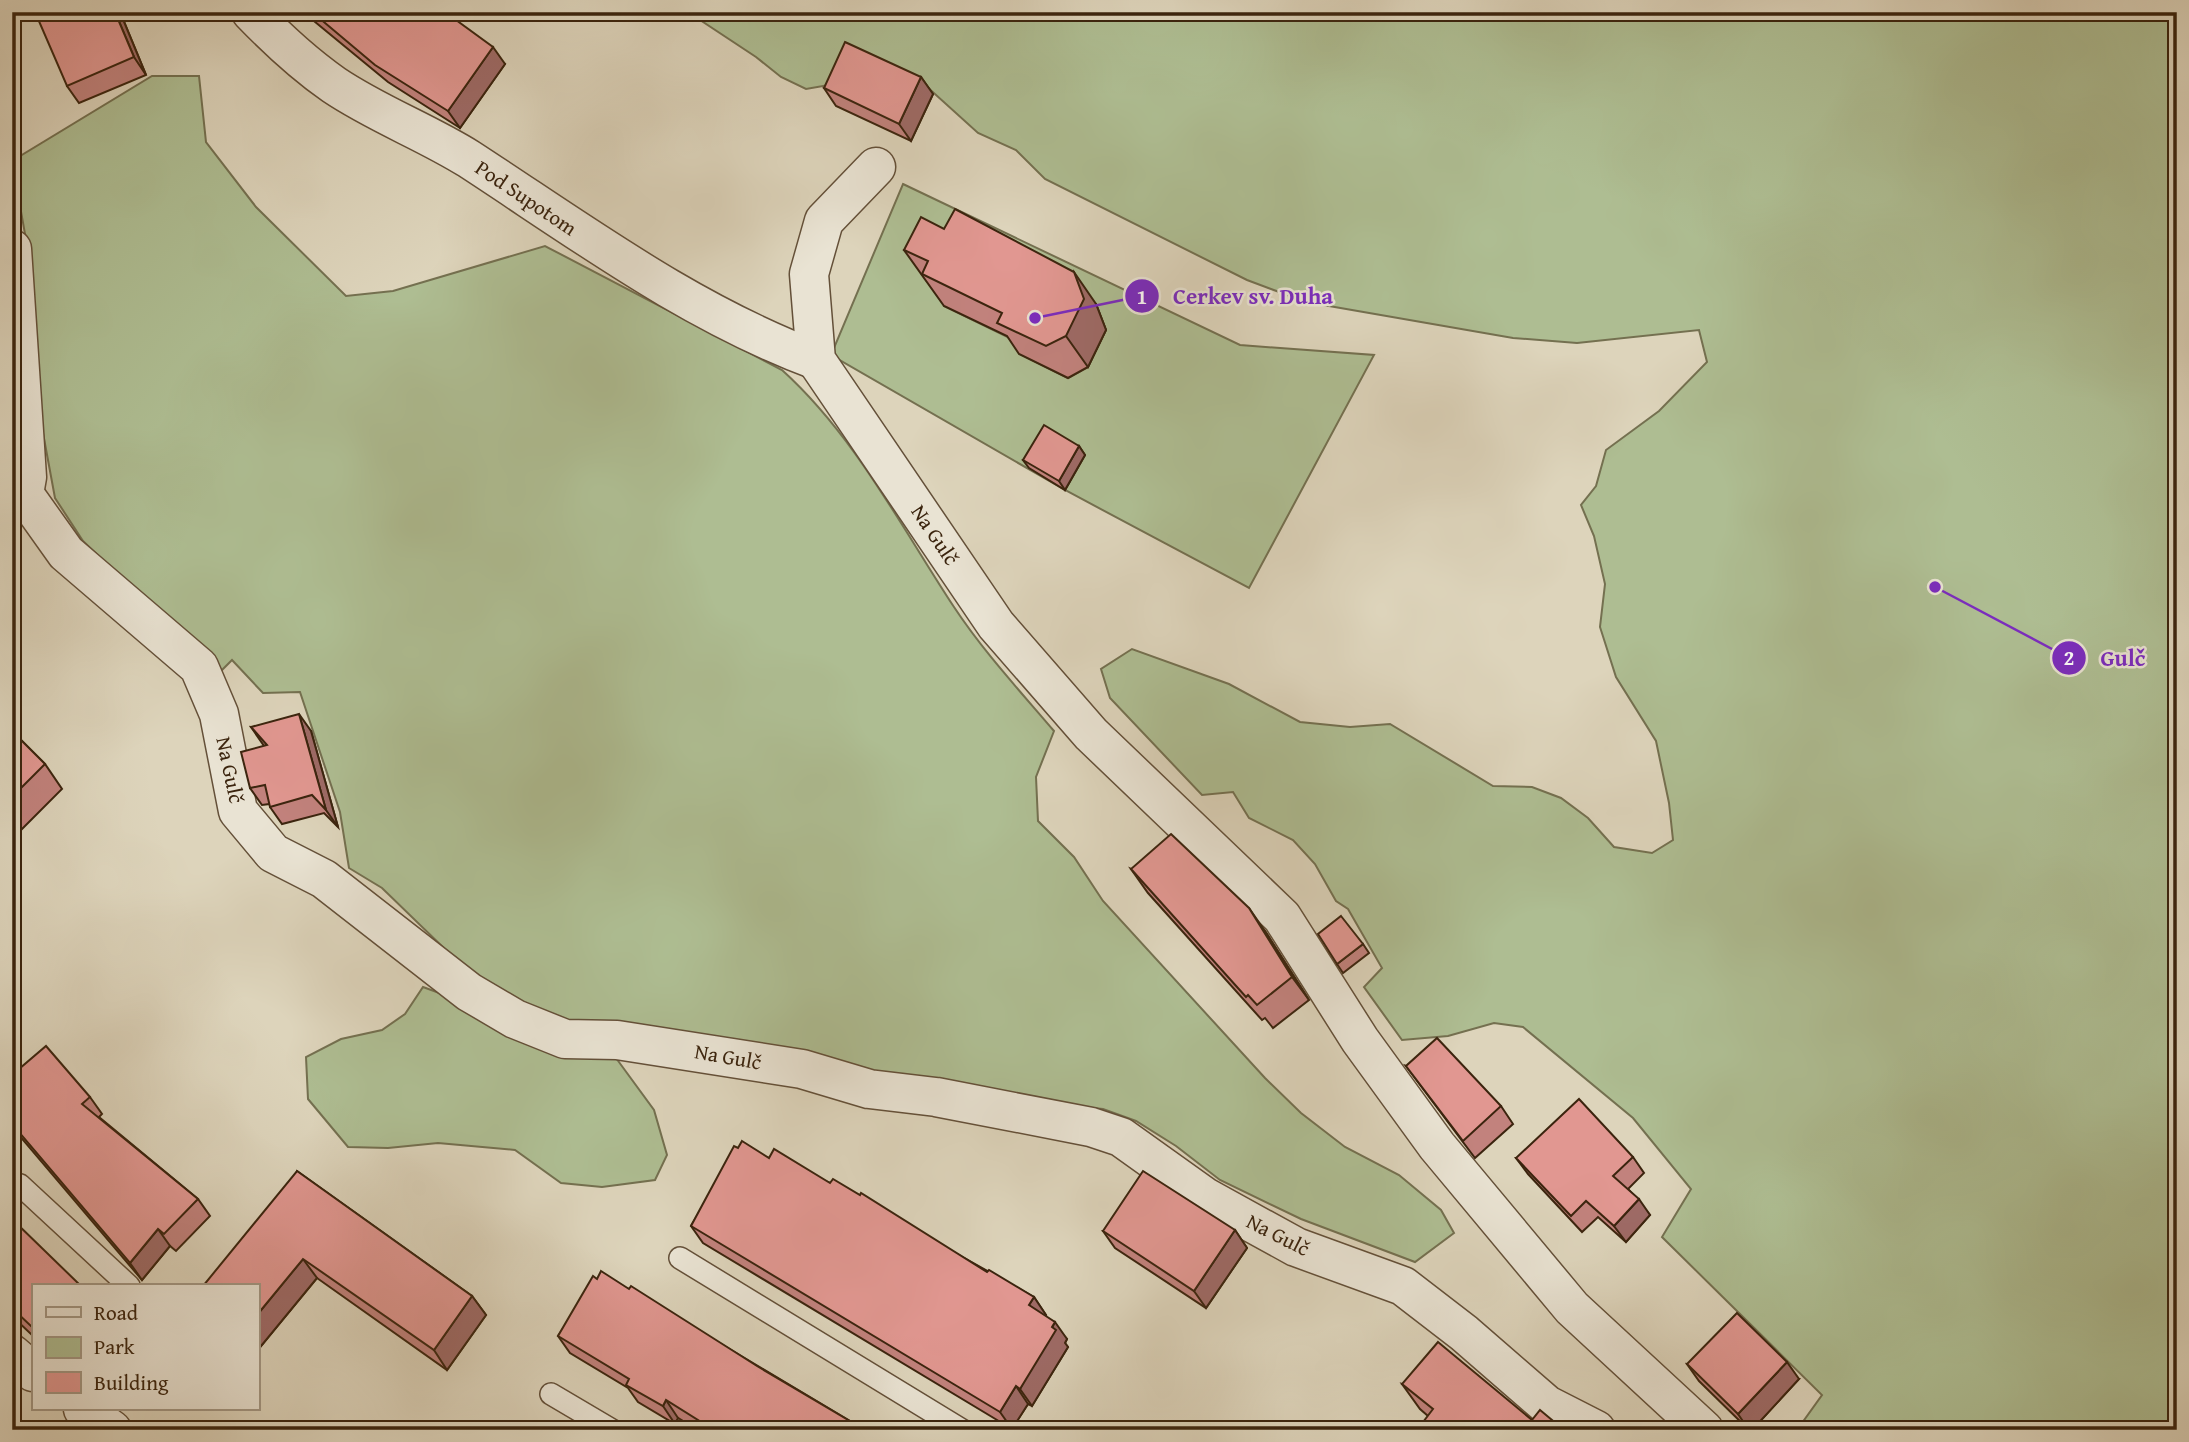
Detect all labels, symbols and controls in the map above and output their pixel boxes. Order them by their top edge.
street label: Pod Supotom [469,152,583,243]
callout: Cerkev sv. Duha [1124,274,1347,318]
text: Cerkev sv. Duha [1173,279,1333,312]
text: 1 [1137,281,1147,312]
street label: Na Gulč [904,498,967,571]
callout: Gulč [2051,636,2159,680]
text: Gulč [2101,641,2146,674]
text: 2 [2064,642,2074,673]
street label: Na Gulč [208,734,253,806]
street label: Na Gulč [692,1035,764,1078]
street label: Na Gulč [1241,1205,1315,1264]
legend [32,1284,259,1410]
text: Road [94,1297,139,1328]
text: Park [94,1331,135,1362]
text: Building [94,1367,169,1398]

